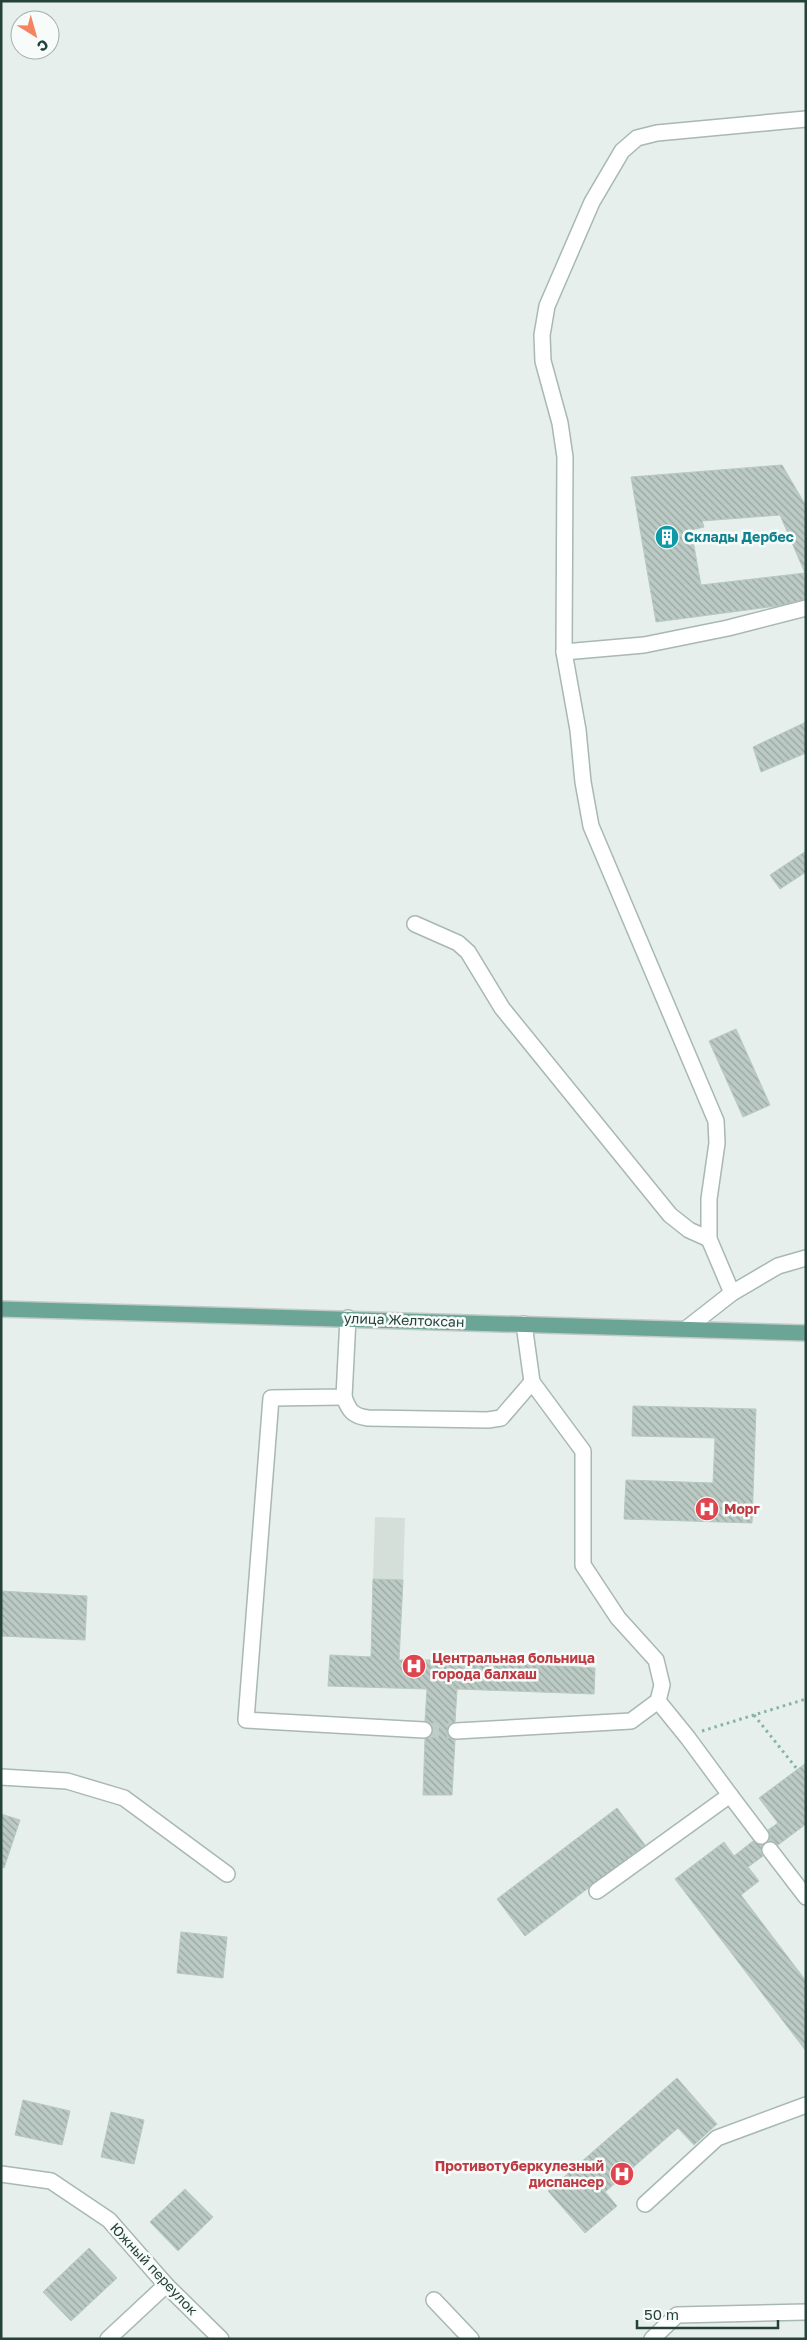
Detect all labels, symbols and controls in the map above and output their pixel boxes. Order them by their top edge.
north arrow [10,10,60,60]
text: С [34,36,52,56]
building icon: Склады Дербес [654,524,680,550]
place label: Склады Дербес [684,528,794,545]
street label: улица Желтоксан [343,1309,465,1330]
hospital icon: Морг [694,1496,720,1522]
place label: Морг [724,1500,760,1517]
place label: Центральная больница города балхаш [432,1649,595,1682]
hospital icon: Центральная больница города балхаш [401,1653,427,1679]
place label: Противотуберкулезный диспансер [435,2157,604,2190]
hospital icon: Противотуберкулезный диспансер [609,2161,635,2187]
street label: Южный переулок [107,2219,202,2318]
scale bar [637,2298,778,2330]
text: 50 m [644,2305,679,2323]

